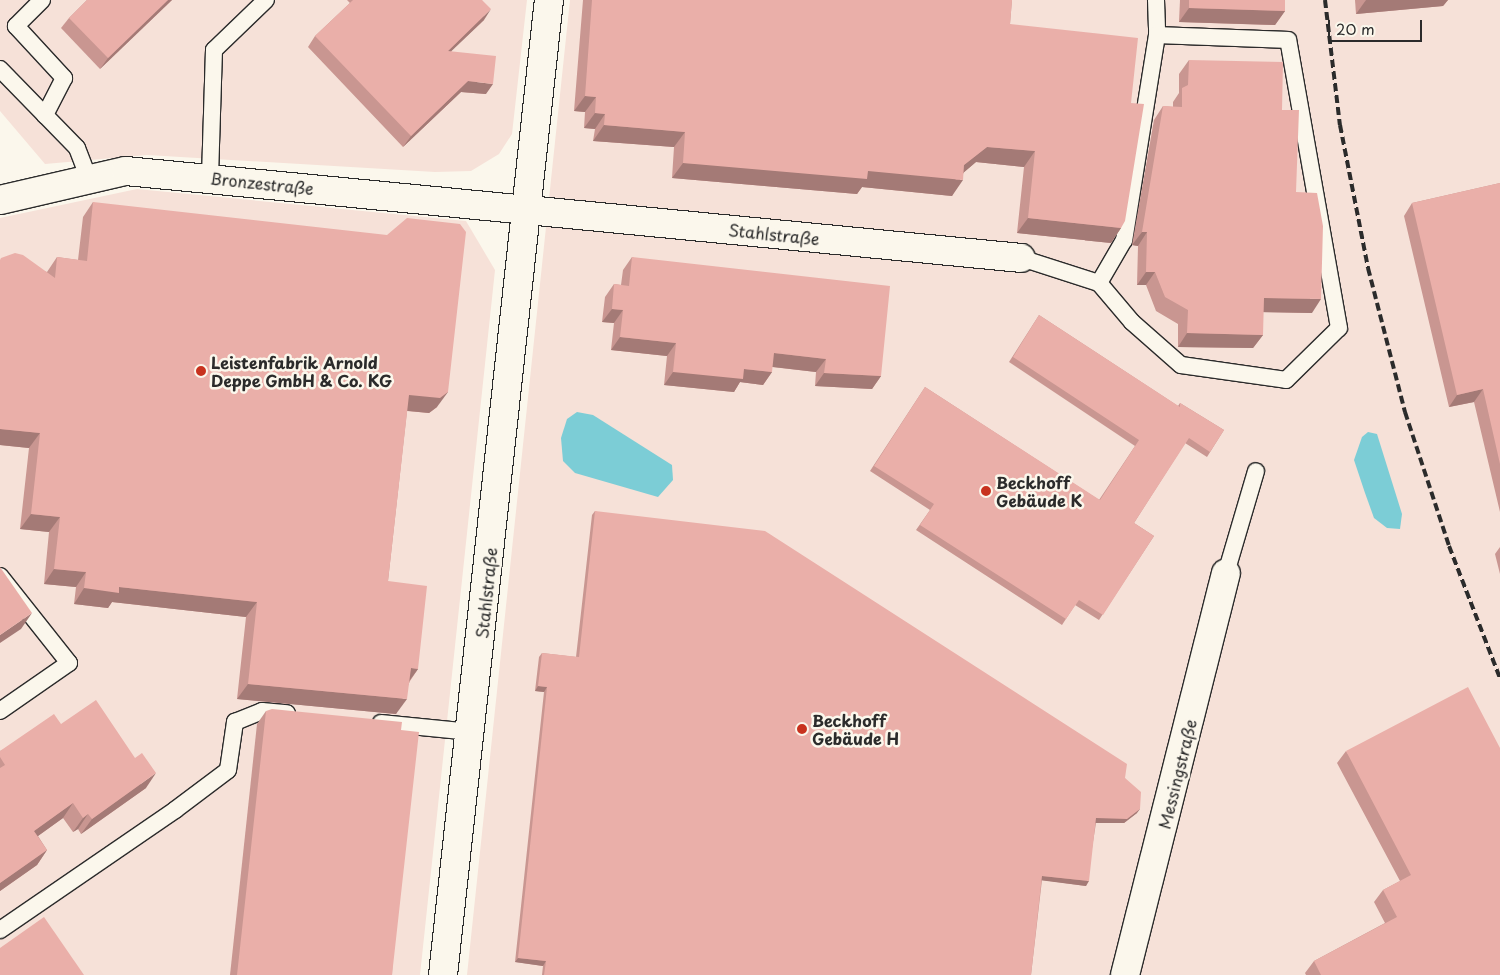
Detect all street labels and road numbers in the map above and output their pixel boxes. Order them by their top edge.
street label: Bronzestraße [209,168,315,198]
street label: Stahlstraße [727,220,821,248]
street label: Stahlstraße [472,546,500,640]
street label: Messingstraße [1154,717,1200,831]

